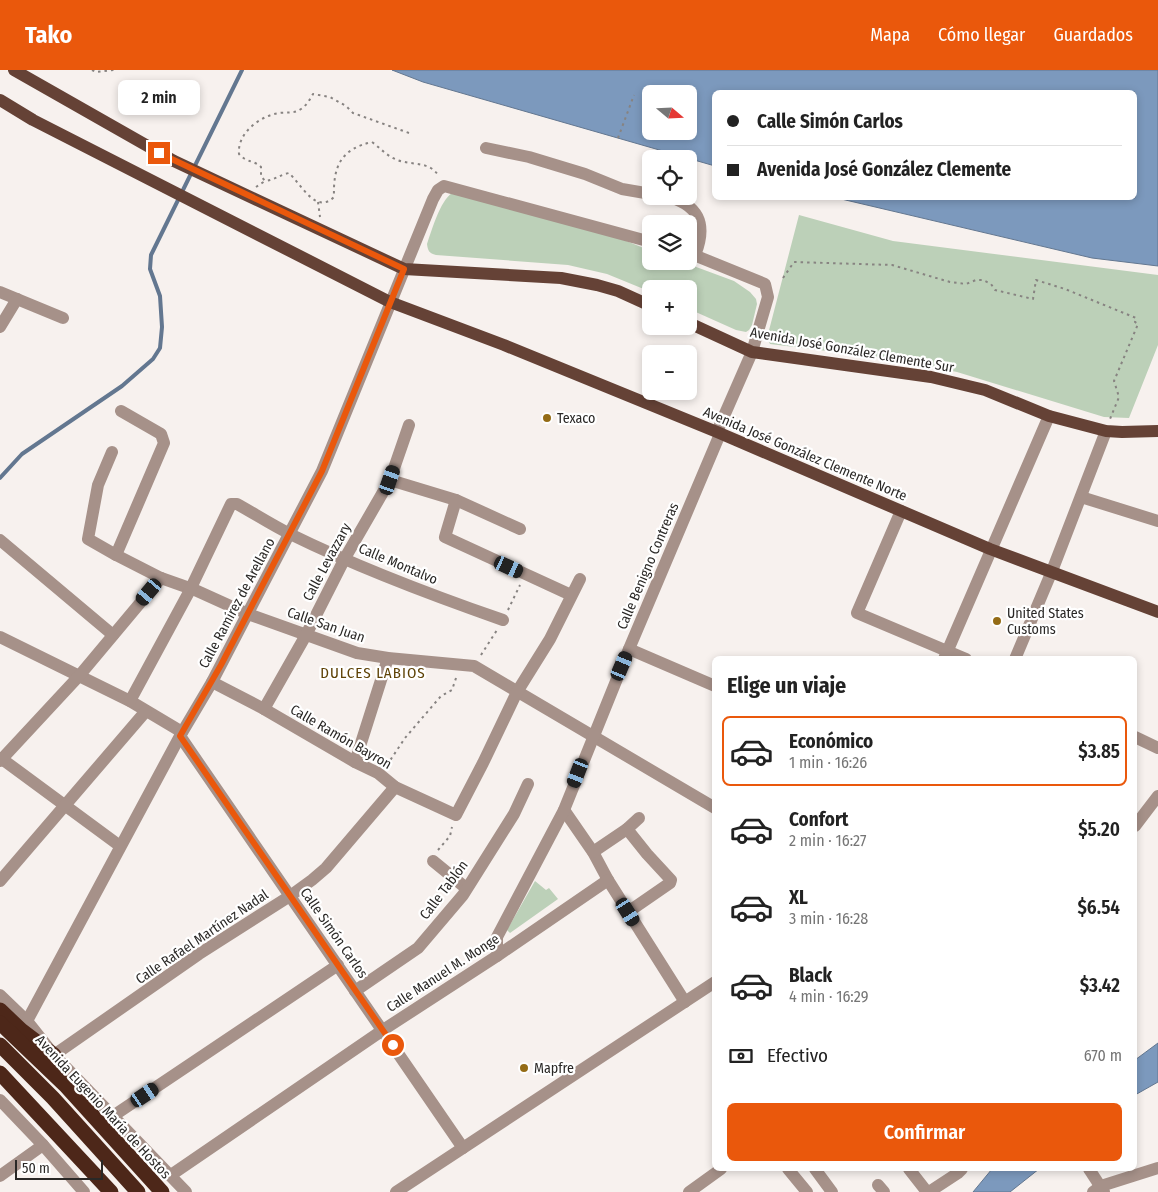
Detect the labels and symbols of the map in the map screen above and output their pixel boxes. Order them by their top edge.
callout: 2 min [118,81,200,116]
north arrow [642,85,698,140]
route end [148,142,170,164]
street label: Avenida José González Clemente Sur [749,324,955,376]
street label: Avenida José González Clemente Norte [701,403,909,505]
place label: Texaco [557,410,595,427]
marker: Texaco [541,412,553,424]
car [378,463,401,497]
street label: Calle Benigno Contreras [614,500,682,632]
street label: Calle Levazzary [299,519,355,604]
street label: Calle Ramírez de Arellano [195,535,279,671]
street label: Calle Montalvo [356,540,440,588]
car [492,554,525,580]
car [133,576,164,608]
street label: Calle San Juan [285,604,367,646]
place label: United States Customs [1007,605,1084,638]
marker: United States Customs [991,615,1003,627]
car [609,649,634,683]
district label: DULCES LABIOS [320,664,426,682]
street label: Calle Ramón Bayron [287,701,395,773]
car [565,756,590,790]
street label: Calle Tablón [416,857,472,923]
street label: Calle Simón Carlos [297,885,371,981]
street label: Calle Rafael Martínez Nadal [132,886,272,988]
car [613,895,642,929]
street label: Calle Manuel M. Monge [384,930,503,1016]
street label: Avenida Eugenio María de Hostos [32,1032,174,1182]
route start [382,1034,404,1056]
place label: Mapfre [534,1060,574,1077]
marker: Mapfre [518,1062,530,1074]
car [128,1080,161,1110]
scale bar [15,1157,102,1180]

